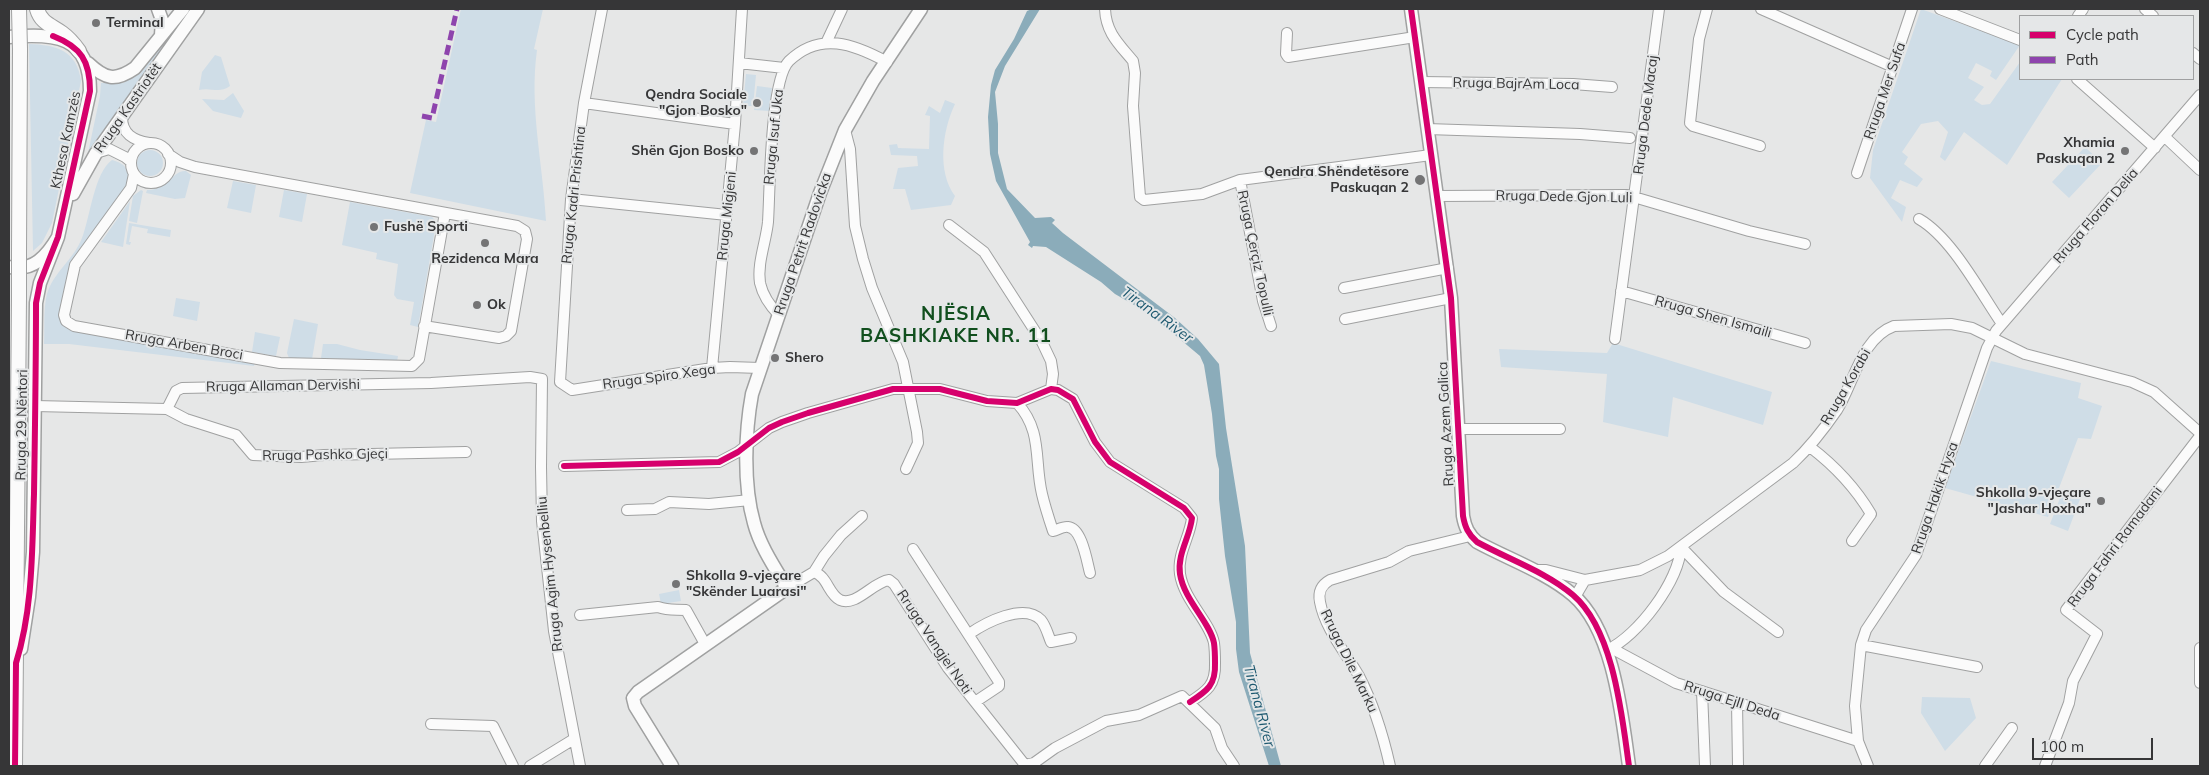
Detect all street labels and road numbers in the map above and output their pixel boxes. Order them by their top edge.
street label: Rruga Mer Sufa [1861,40,1909,142]
street label: Rruga Dede Macaj [1630,54,1662,176]
street label: Rruga Kastriotët [91,60,165,156]
street label: Rruga BajrAm Loca [1452,74,1580,94]
street label: Rruga Isuf Uka [761,88,787,186]
street label: Kthesa Kamzës [47,90,85,190]
street label: Rruga Kadri Prishtina [558,125,590,265]
street label: Rruga Floran Delia [2050,165,2142,267]
street label: Rruga Migjeni [714,171,740,261]
street label: Rruga Petrit Radovicka [771,171,835,317]
street label: Rruga Dede Gjon Luli [1495,187,1633,207]
street label: Rruga Çerçiz Topulli [1233,189,1277,317]
street label: Rruga Shen Ismaili [1653,292,1773,342]
street label: Rruga Arben Broci [124,326,244,364]
street label: Rruga Korabi [1817,346,1875,428]
street label: Rruga Spiro Xega [601,361,717,393]
street label: Rruga Azem Galica [1434,361,1458,487]
street label: Rruga 29 Nëntori [13,369,31,481]
street label: Rruga Allaman Dervishi [206,376,360,396]
street label: Rruga Hakik Hysa [1908,440,1962,556]
street label: Rruga Pashko Gjeçi [262,446,388,464]
street label: Rruga Fahri Ramadani [2064,483,2166,611]
street label: Rruga Agim Hysenbelliu [533,495,567,653]
street label: Rruga Vangjel Noti [893,587,975,697]
street label: Rruga Dile Marku [1317,607,1381,715]
street label: Rruga Ejll Deda [1682,678,1782,724]

